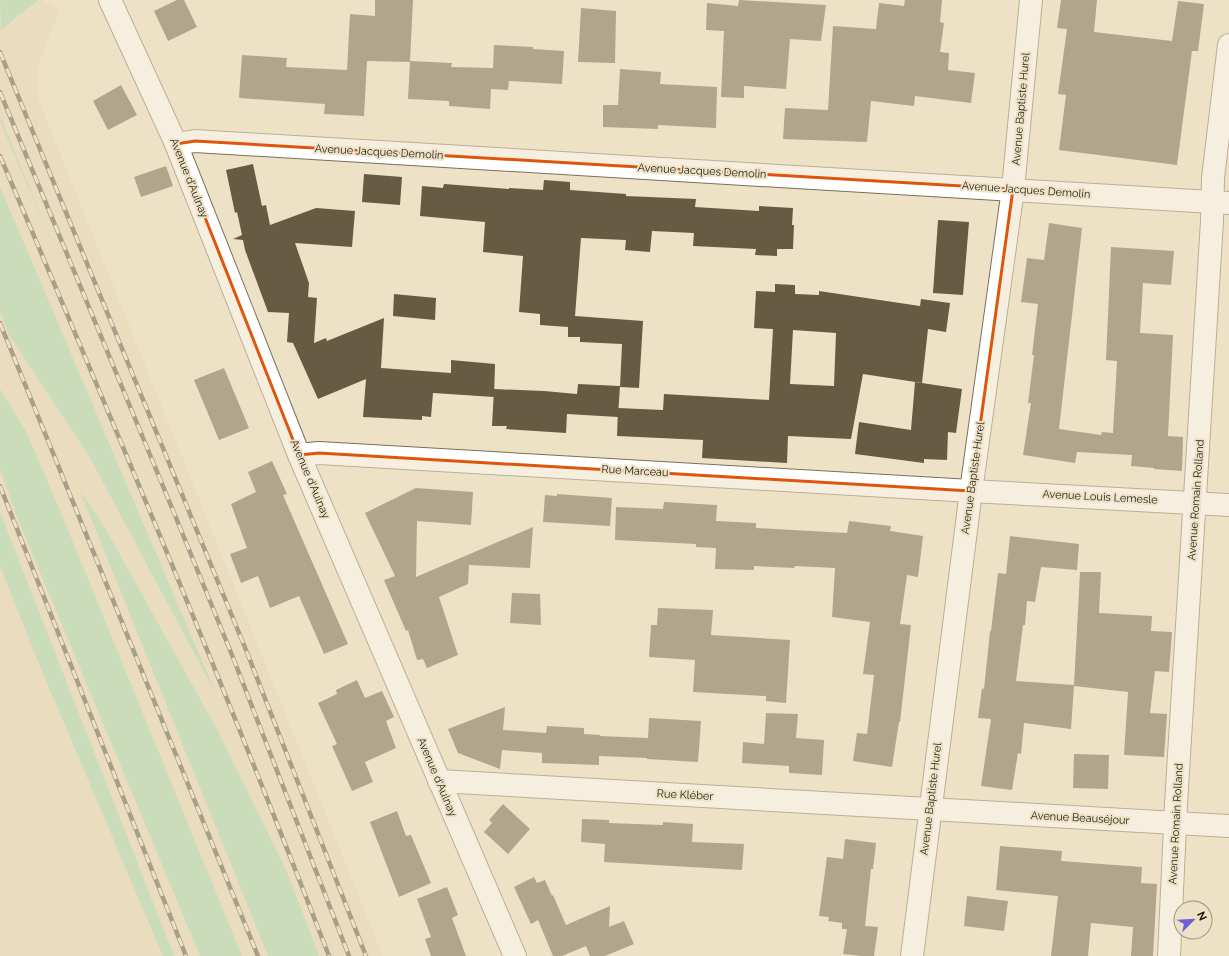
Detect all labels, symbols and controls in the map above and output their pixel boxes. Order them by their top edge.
street label: Avenue Baptiste Hurel [1010,52,1032,166]
street label: Avenue d'Aulnay [167,136,211,220]
street label: Avenue Jacques Demolin [314,142,444,162]
street label: Avenue Jacques Demolin [637,161,767,181]
street label: Avenue Jacques Demolin [961,179,1091,201]
street label: Avenue Baptiste Hurel [959,421,987,535]
street label: Avenue d'Aulnay [287,437,333,521]
street label: Avenue Romain Rolland [1185,439,1207,561]
street label: Rue Marceau [601,463,669,479]
street label: Avenue Louis Lemesle [1042,487,1158,507]
street label: Avenue d'Aulnay [414,735,460,819]
street label: Avenue Baptiste Hurel [918,742,944,856]
street label: Avenue Romain Rolland [1166,763,1186,885]
street label: Rue Kléber [656,787,714,803]
street label: Avenue Beauséjour [1030,809,1130,827]
north arrow [1173,900,1213,940]
text: N [1194,910,1209,923]

